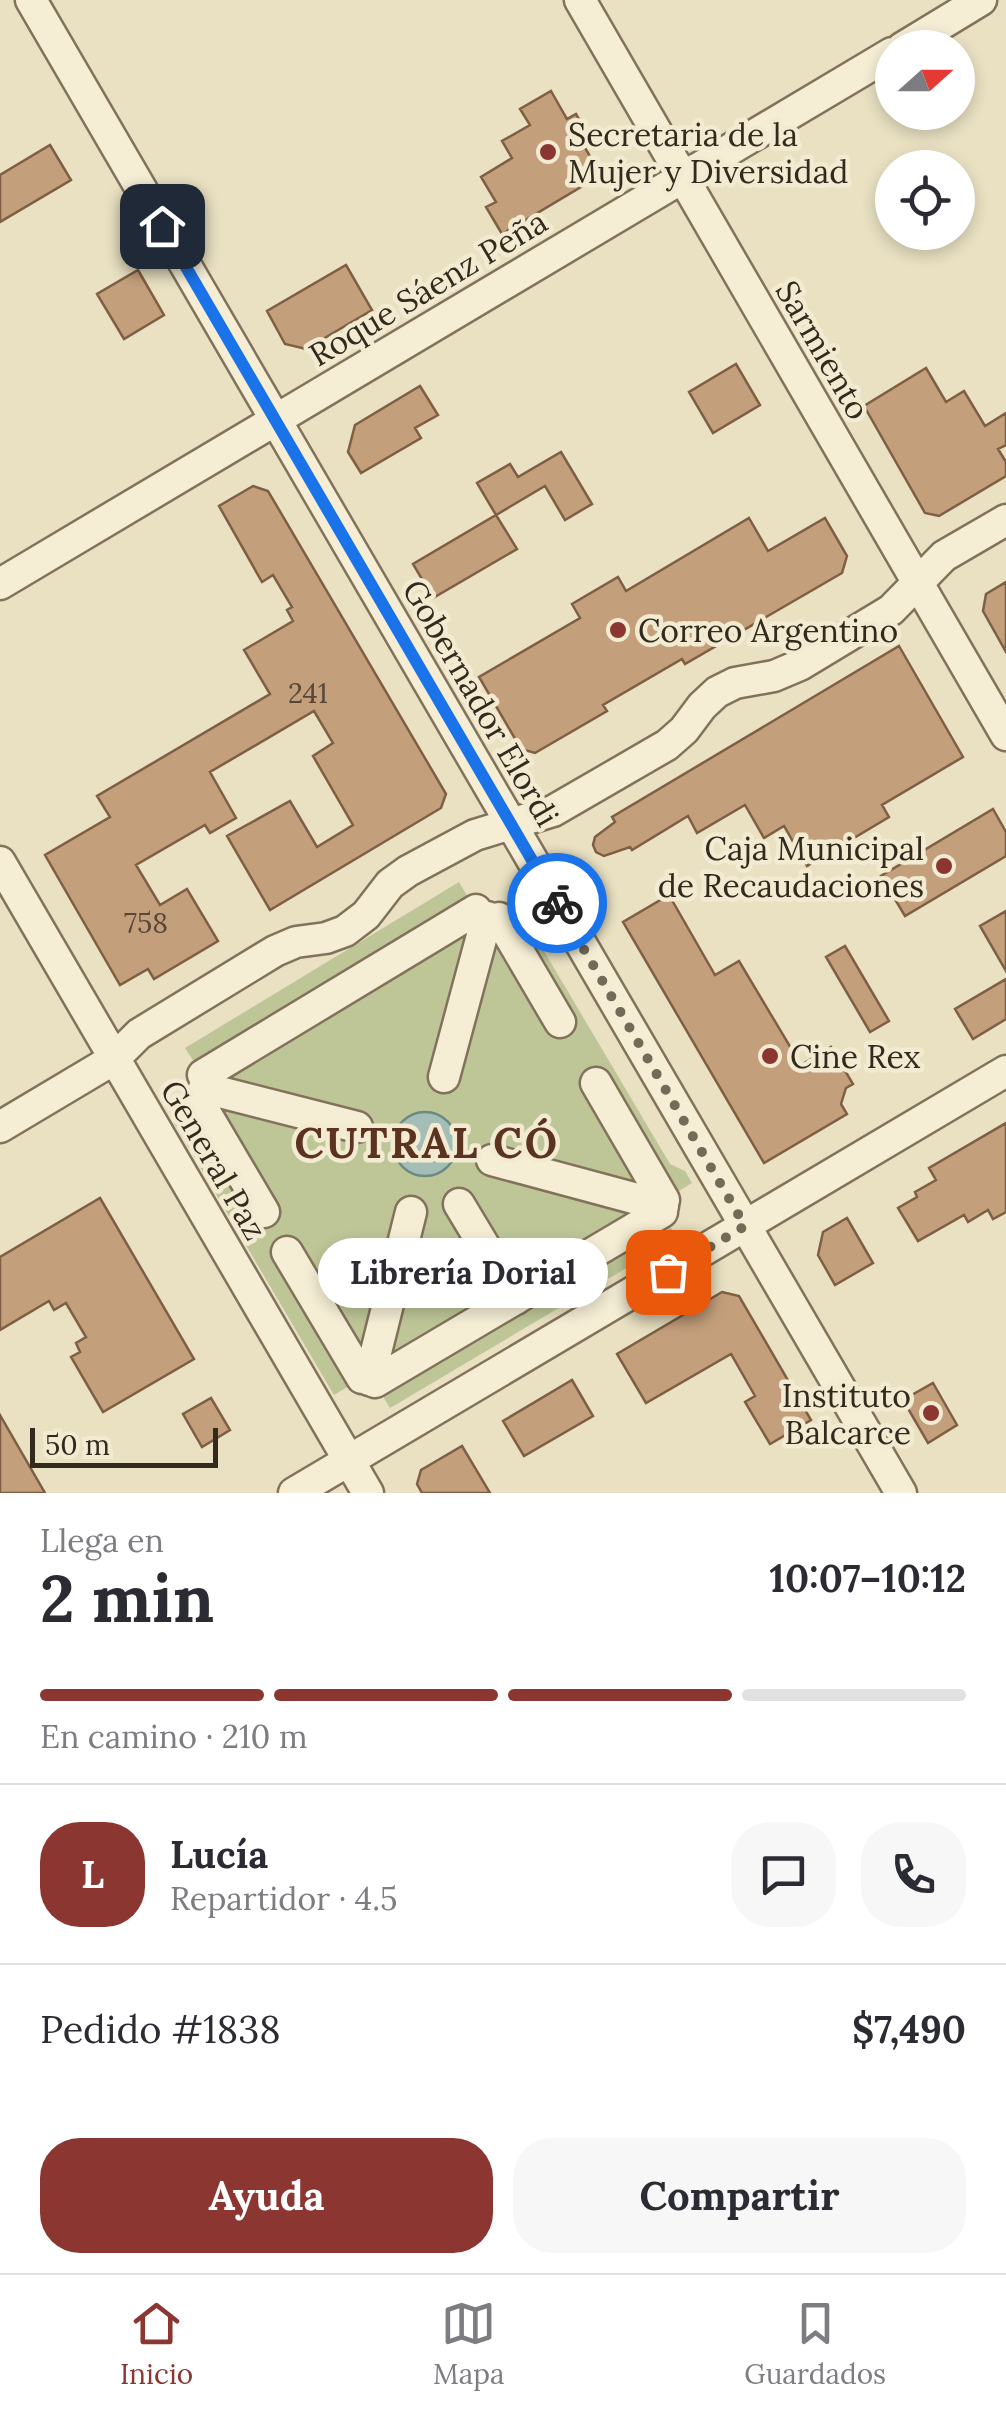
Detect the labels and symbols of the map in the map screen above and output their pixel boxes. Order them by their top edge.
north arrow [875,30,975,130]
place label: Secretaria de la Mujer y Diversidad [568,114,848,192]
marker: Secretaria de la Mujer y Diversidad [537,141,559,163]
pin [120,184,205,269]
street label: Roque Sáenz Peña [302,201,554,375]
street label: Sarmiento [767,273,879,427]
street label: Gobernador Elordi [394,572,568,834]
place label: Correo Argentino [638,610,898,651]
marker: Correo Argentino [607,619,629,641]
house number: 241 [288,675,328,711]
place label: Caja Municipal de Recaudaciones [658,828,924,906]
courier [507,853,607,953]
marker: Caja Municipal de Recaudaciones [933,855,955,877]
house number: 758 [124,905,168,941]
place label: Cine Rex [790,1036,921,1077]
marker: Cine Rex [759,1045,781,1067]
street label: General Paz [152,1073,276,1247]
district label: CUTRAL CÓ [294,1116,560,1170]
pin [626,1230,711,1315]
callout: Librería Dorial [318,1237,608,1307]
place label: Instituto Balcarce [782,1375,911,1453]
marker: Instituto Balcarce [920,1402,942,1424]
scale bar [30,1423,218,1468]

